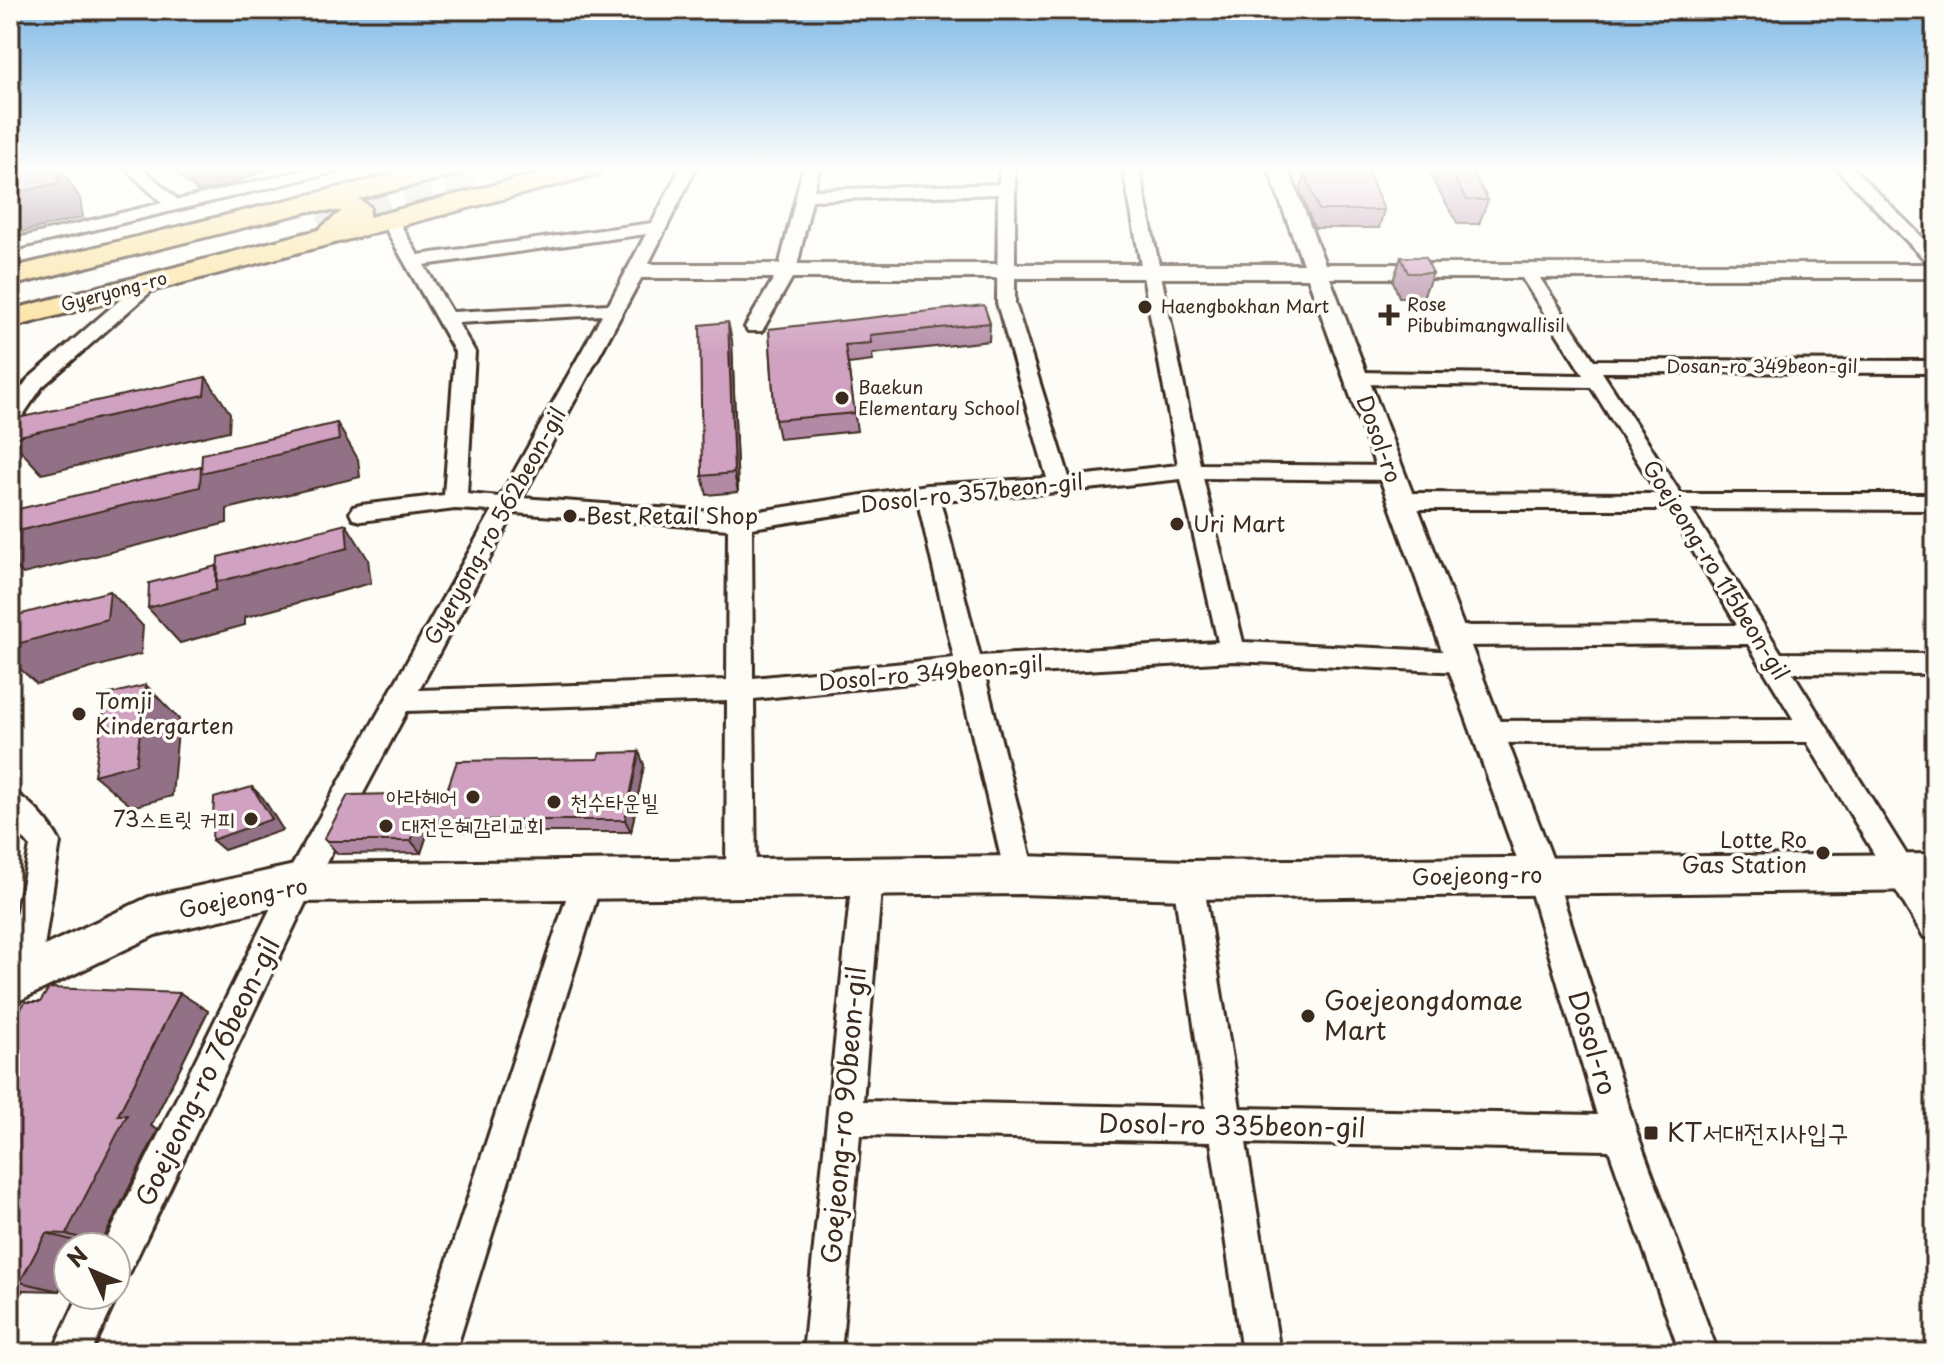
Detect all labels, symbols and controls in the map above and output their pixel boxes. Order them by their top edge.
street label: Gyeryong-ro [58,263,170,318]
place label: Rose Pibubimangwallisil [1407,290,1565,338]
place label: Haengbokhan Mart [1161,292,1329,319]
marker: Haengbokhan Mart [1136,298,1154,316]
marker: Rose Pibubimangwallisil [1378,304,1400,326]
street label: Dosan-ro 349beon-gil [1666,352,1858,379]
place label: Baekun Elementary School [858,373,1020,421]
marker: Baekun Elementary School [833,389,851,407]
street label: Dosol-ro [1349,390,1411,487]
street label: Gyeryong-ro 562beon-gil [414,400,573,650]
street label: Goejeong-ro 115beon-gil [1636,453,1799,686]
street label: Dosol-ro 357beon-gil [859,463,1085,520]
place label: Best Retail Shop [586,498,758,531]
place label: Uri Mart [1193,506,1285,539]
marker: Best Retail Shop [561,507,579,525]
marker: Uri Mart [1168,515,1186,533]
street label: Dosol-ro 349beon-gil [817,645,1045,698]
place label: Tomji Kindergarten [95,683,234,741]
marker: Tomji Kindergarten [70,705,88,723]
place label: 아라헤어 [386,779,457,812]
place label: 천수타운빌 [570,784,659,817]
marker: 아라헤어 [464,788,482,806]
marker: 천수타운빌 [545,793,563,811]
place label: 73스트릿 커피 [113,801,235,834]
place label: 대전은혜감리교회 [402,808,544,841]
marker: 73스트릿 커피 [242,810,260,828]
marker: 대전은혜감리교회 [377,817,395,835]
place label: Lotte Ro Gas Station [1682,822,1807,880]
marker: Lotte Ro Gas Station [1814,844,1832,862]
street label: Goejeong-ro [1411,857,1543,892]
street label: Goejeong-ro [175,868,310,925]
street label: Goejeong-ro 76beon-gil [124,930,289,1213]
street label: Goejeong-ro 90beon-gil [810,964,875,1265]
place label: Goejeongdomae Mart [1324,980,1523,1049]
street label: Dosol-ro [1559,985,1628,1100]
marker: Goejeongdomae Mart [1299,1007,1317,1025]
street label: Dosol-ro 335beon-gil [1098,1103,1366,1146]
place label: KT서대전지사입구 [1667,1112,1848,1151]
marker: KT서대전지사입구 [1642,1124,1660,1142]
north arrow [52,1231,132,1311]
text: N [59,1238,94,1274]

